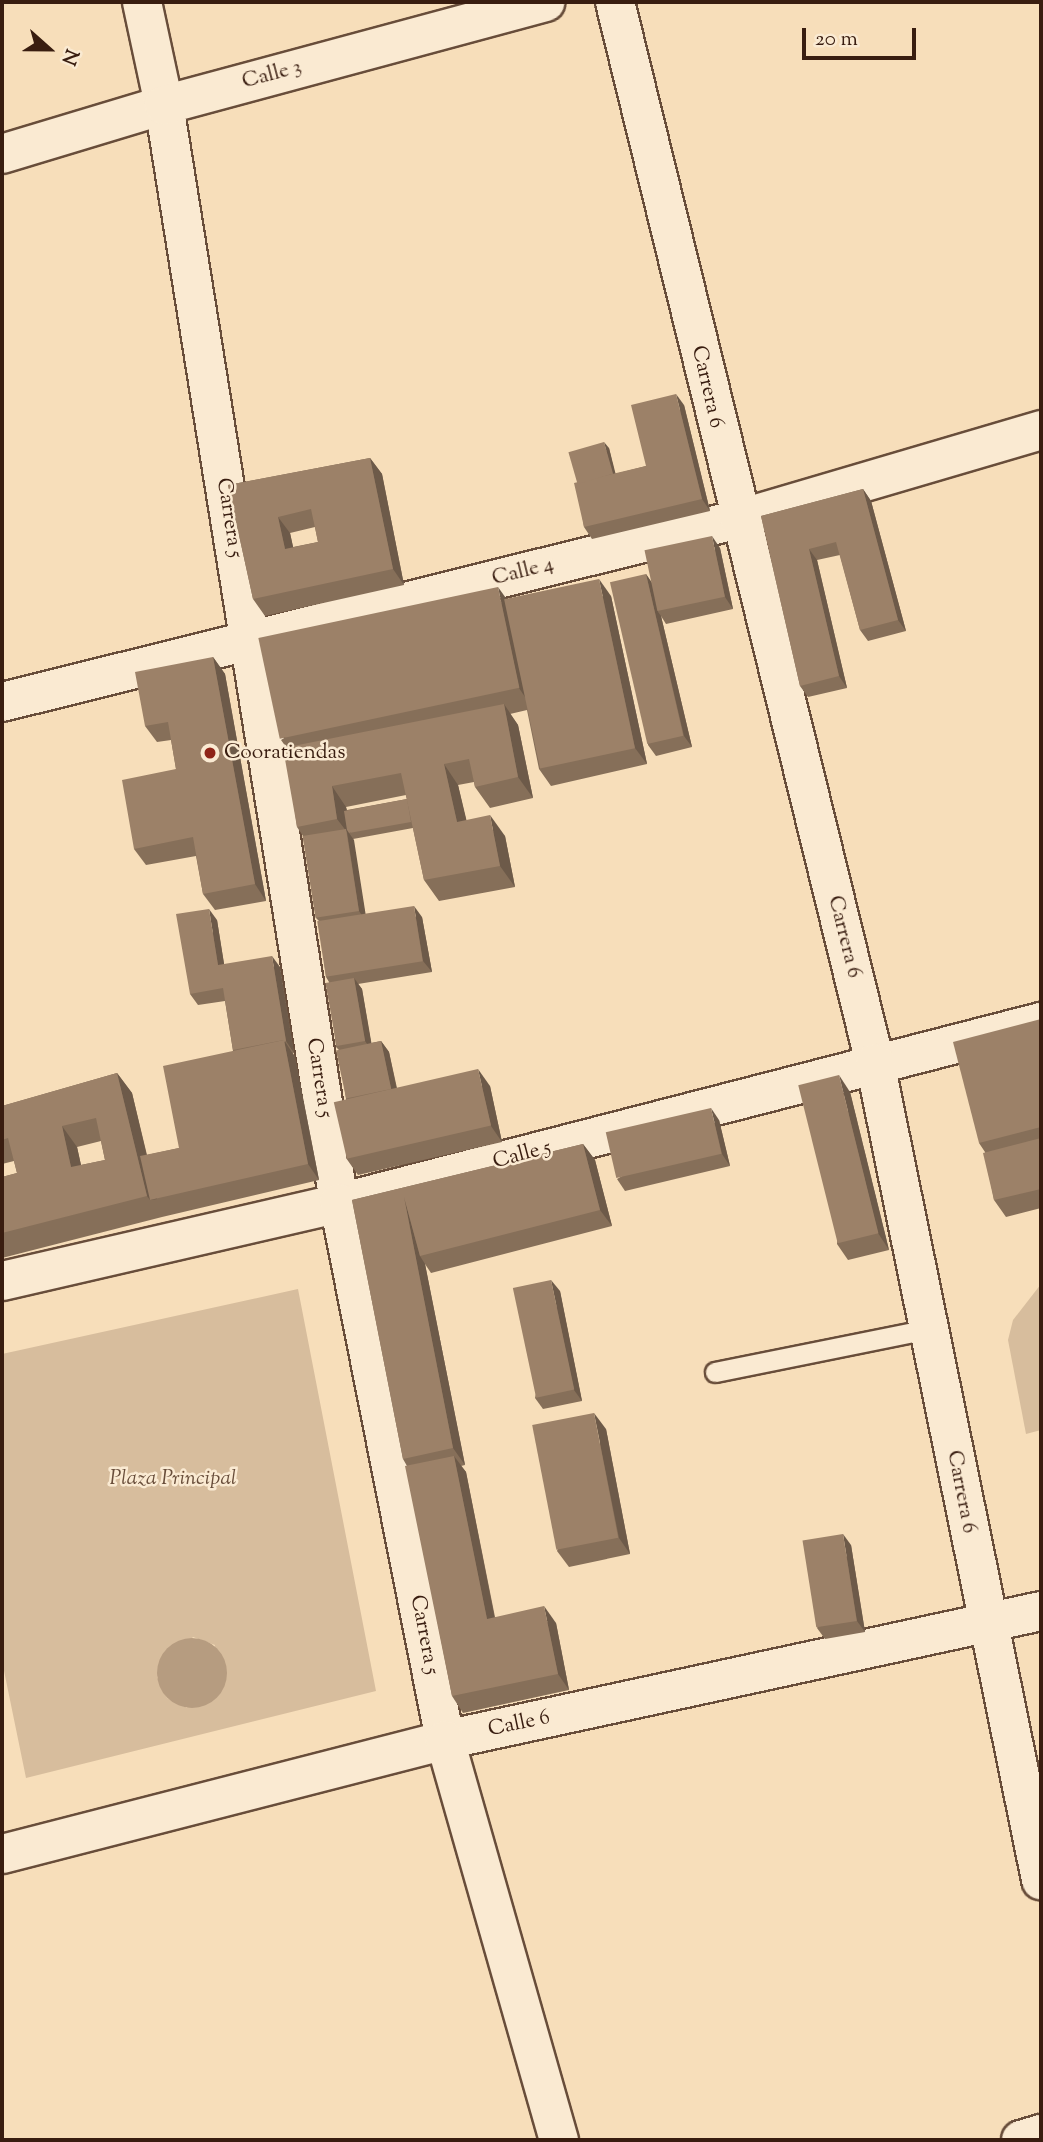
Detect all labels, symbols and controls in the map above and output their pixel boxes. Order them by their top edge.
north arrow [14,14,84,84]
scale bar [805,14,919,58]
text: 20 m [815,25,858,55]
text: N [54,45,84,69]
street label: Calle 3 [239,55,305,95]
street label: Carrera 6 [685,343,729,431]
street label: Carrera 5 [210,476,248,560]
street label: Calle 4 [490,552,556,592]
place label: Cooratiendas [224,740,345,766]
marker: Cooratiendas [202,745,218,761]
street label: Carrera 6 [822,893,866,981]
street label: Carrera 5 [300,1036,338,1120]
street label: Calle 5 [490,1135,554,1175]
street label: Carrera 6 [941,1448,981,1536]
park label: Plaza Principal [109,1466,237,1492]
street label: Carrera 5 [404,1593,444,1677]
street label: Calle 6 [486,1705,552,1743]

